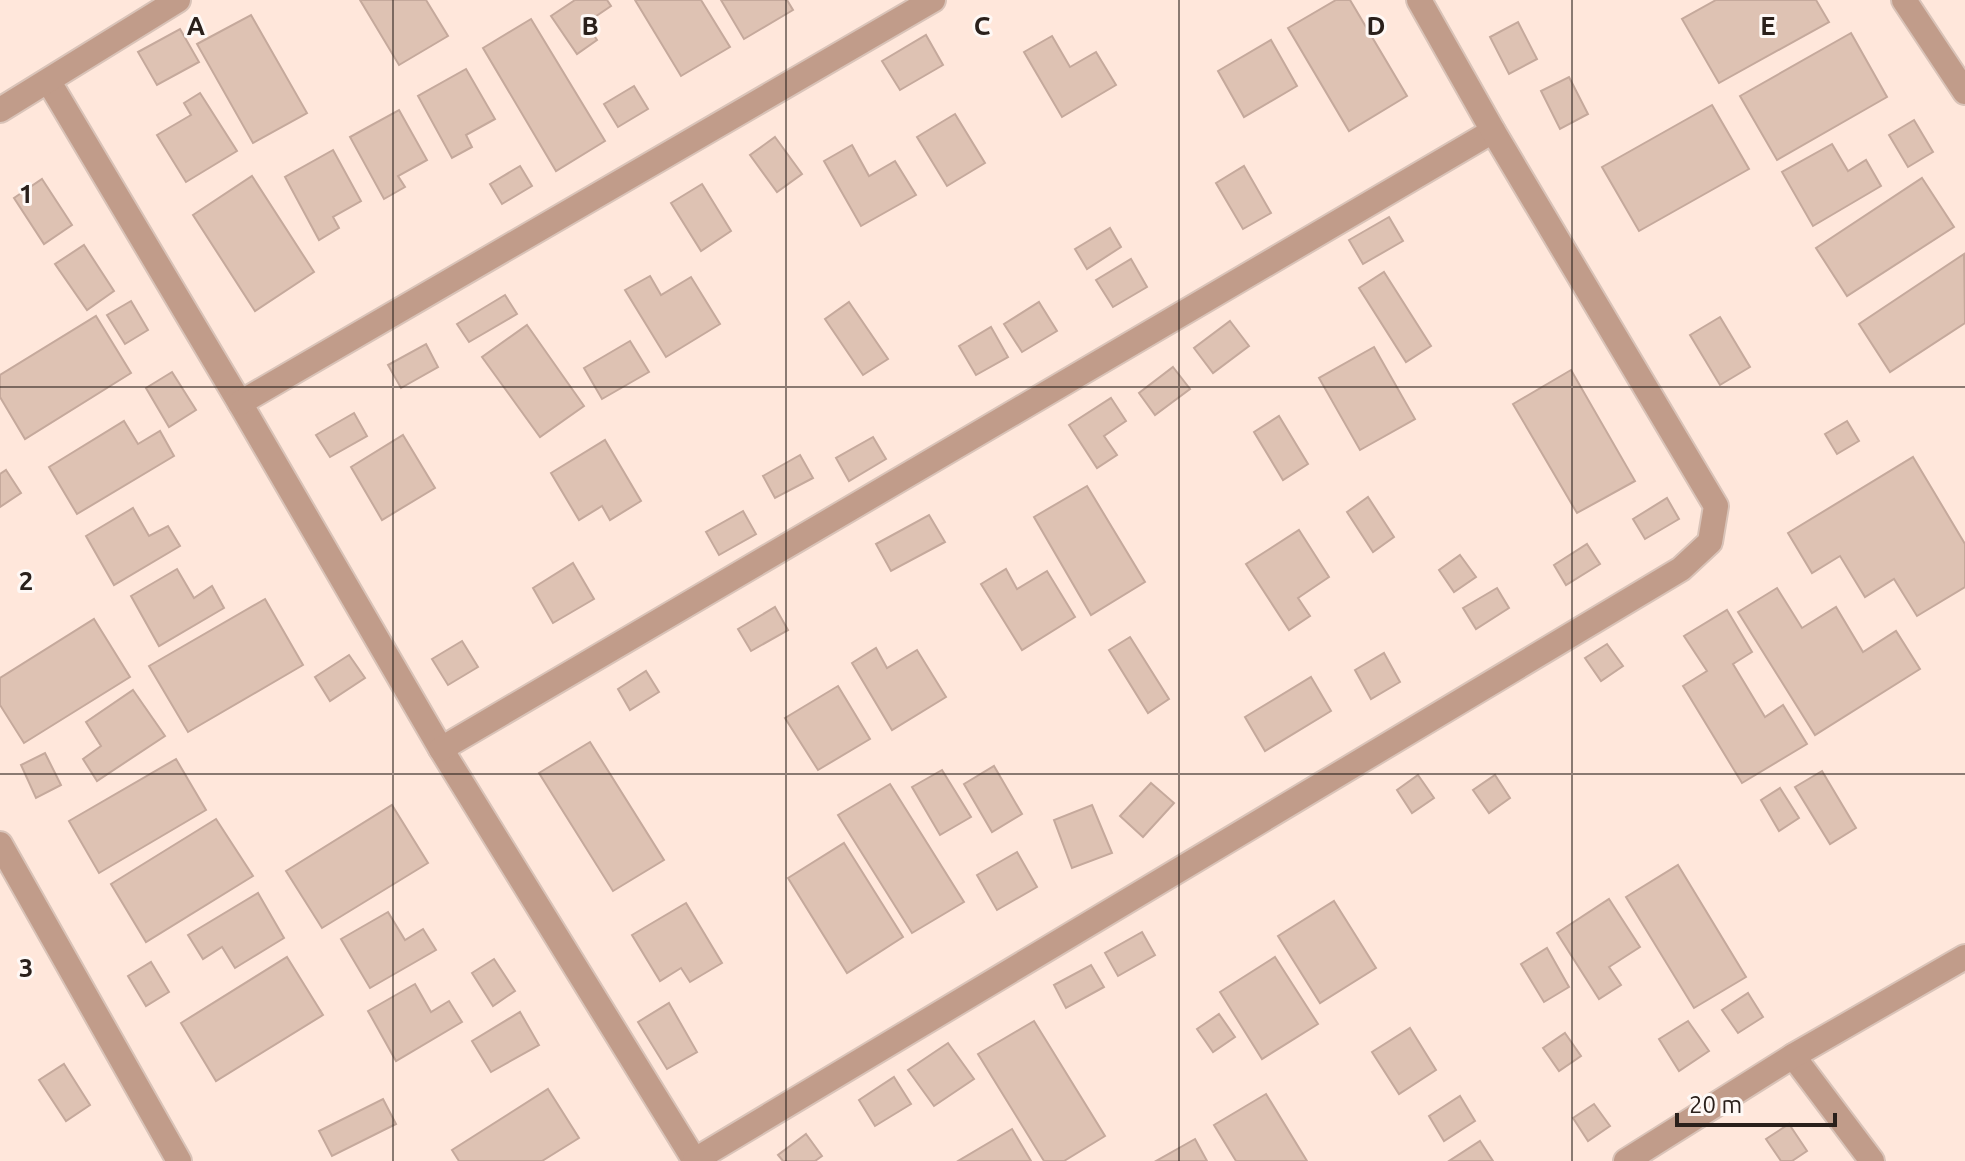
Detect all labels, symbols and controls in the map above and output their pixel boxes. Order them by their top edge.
text: A [187,11,206,40]
text: B [581,11,599,40]
text: C [974,11,991,40]
text: D [1367,11,1385,40]
text: E [1760,11,1776,40]
text: 1 [19,179,33,208]
text: 2 [19,566,33,595]
text: 3 [19,953,33,982]
scale bar [1677,1077,1835,1127]
text: 20 m [1689,1091,1742,1118]

